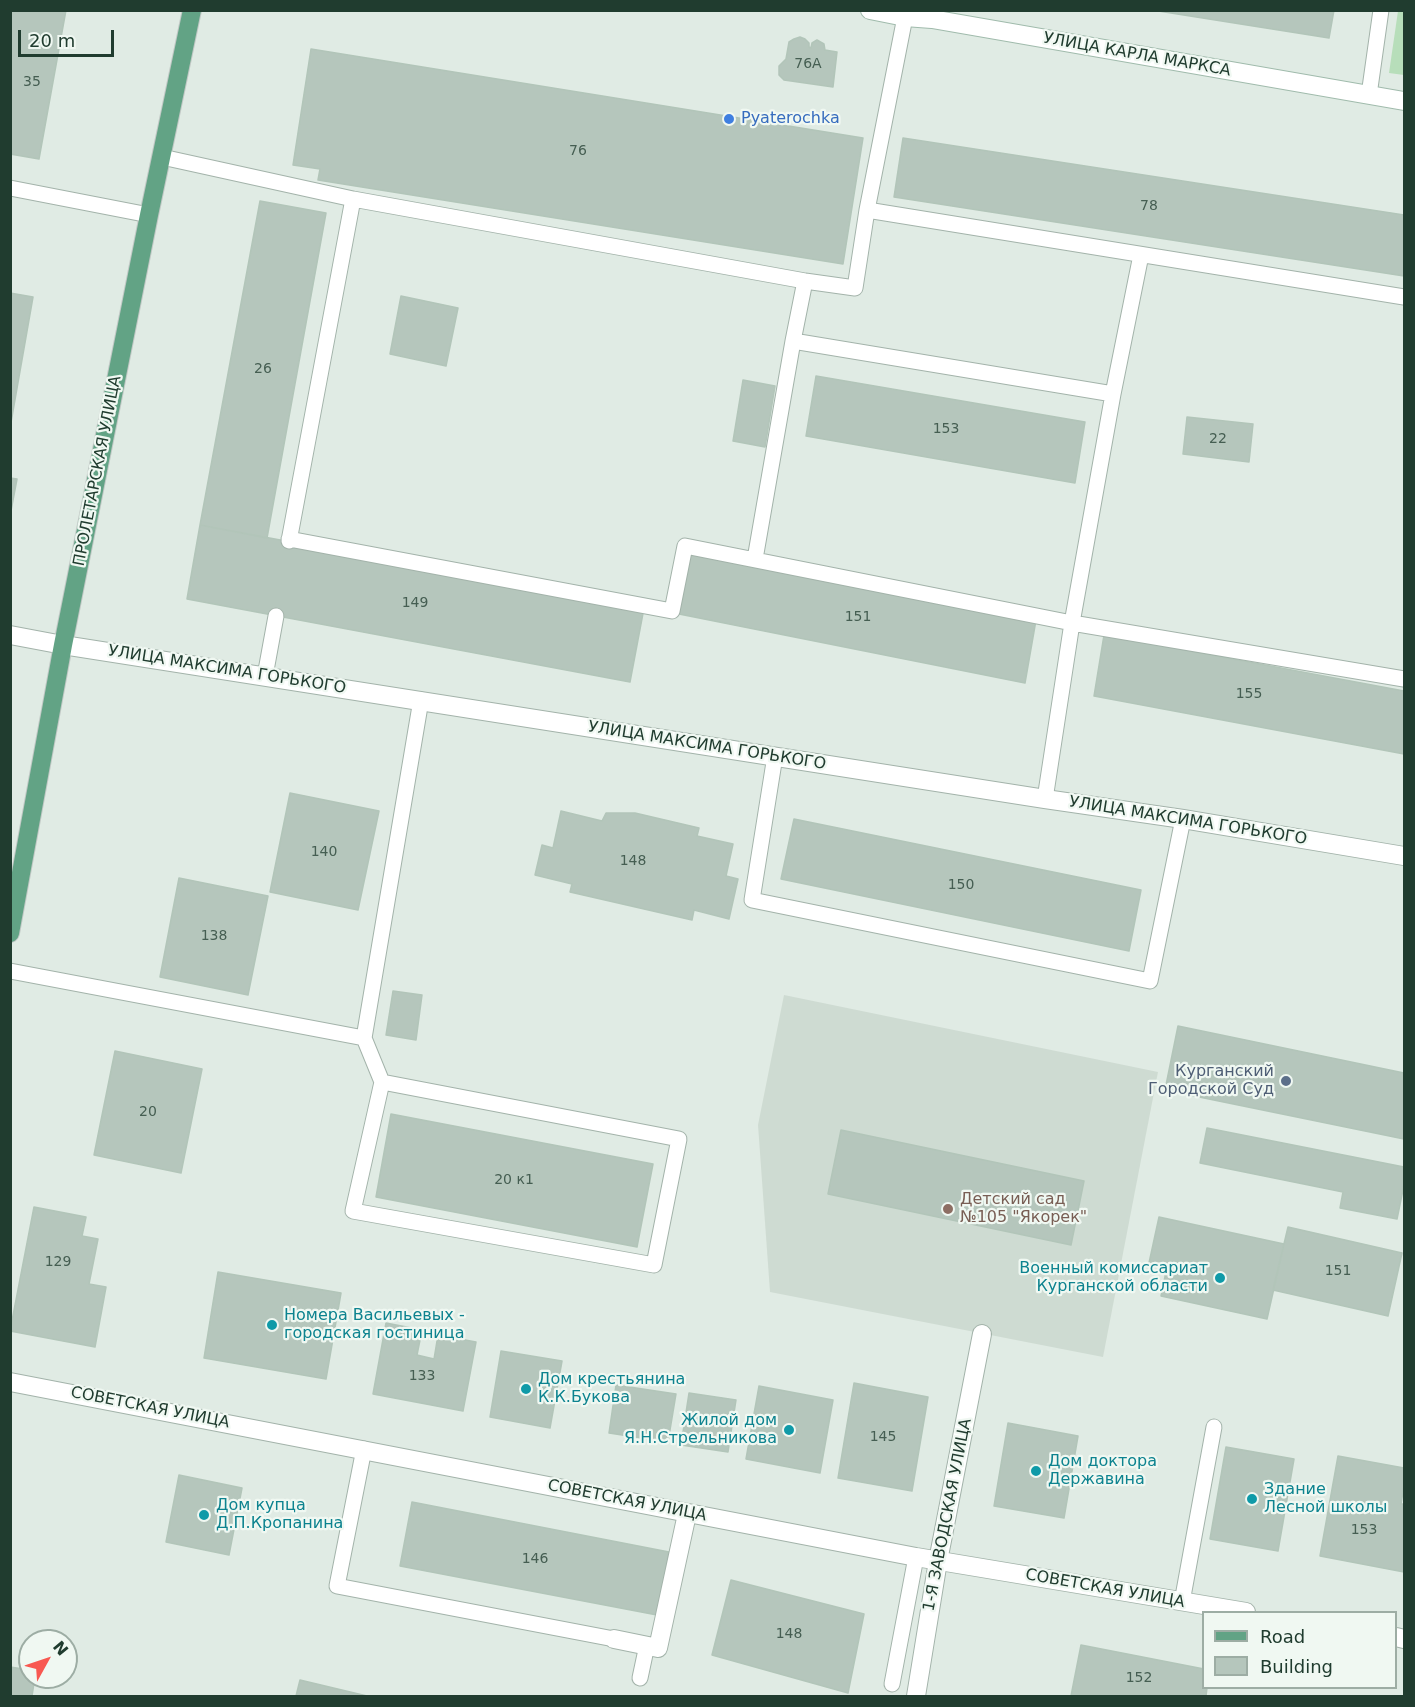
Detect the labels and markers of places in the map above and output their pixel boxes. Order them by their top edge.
place label: Pyaterochka [741,109,840,129]
marker: Pyaterochka [722,112,736,126]
place label: Курганский Городской Суд [1148,1062,1274,1100]
marker: Курганский Городской Суд [1279,1074,1293,1088]
place label: Детский сад №105 "Якорек" [960,1190,1087,1228]
marker: Детский сад №105 "Якорек" [941,1202,955,1216]
place label: Военный комиссариат Курганской области [1019,1259,1208,1297]
marker: Военный комиссариат Курганской области [1213,1271,1227,1285]
place label: Номера Васильевых - городская гостиница [284,1306,465,1344]
marker: Номера Васильевых - городская гостиница [265,1318,279,1332]
place label: Дом крестьянина К.К.Букова [538,1370,685,1408]
marker: Дом крестьянина К.К.Букова [519,1382,533,1396]
place label: Жилой дом Я.Н.Стрельникова [624,1411,777,1449]
marker: Жилой дом Я.Н.Стрельникова [782,1423,796,1437]
place label: Дом доктора Державина [1048,1452,1157,1490]
marker: Дом доктора Державина [1029,1464,1043,1478]
place label: Здание Лесной школы [1264,1480,1387,1518]
marker: Здание Лесной школы [1245,1492,1259,1506]
place label: Дом купца Д.П.Кропанина [216,1496,343,1534]
marker: Дом купца Д.П.Кропанина [197,1508,211,1522]

